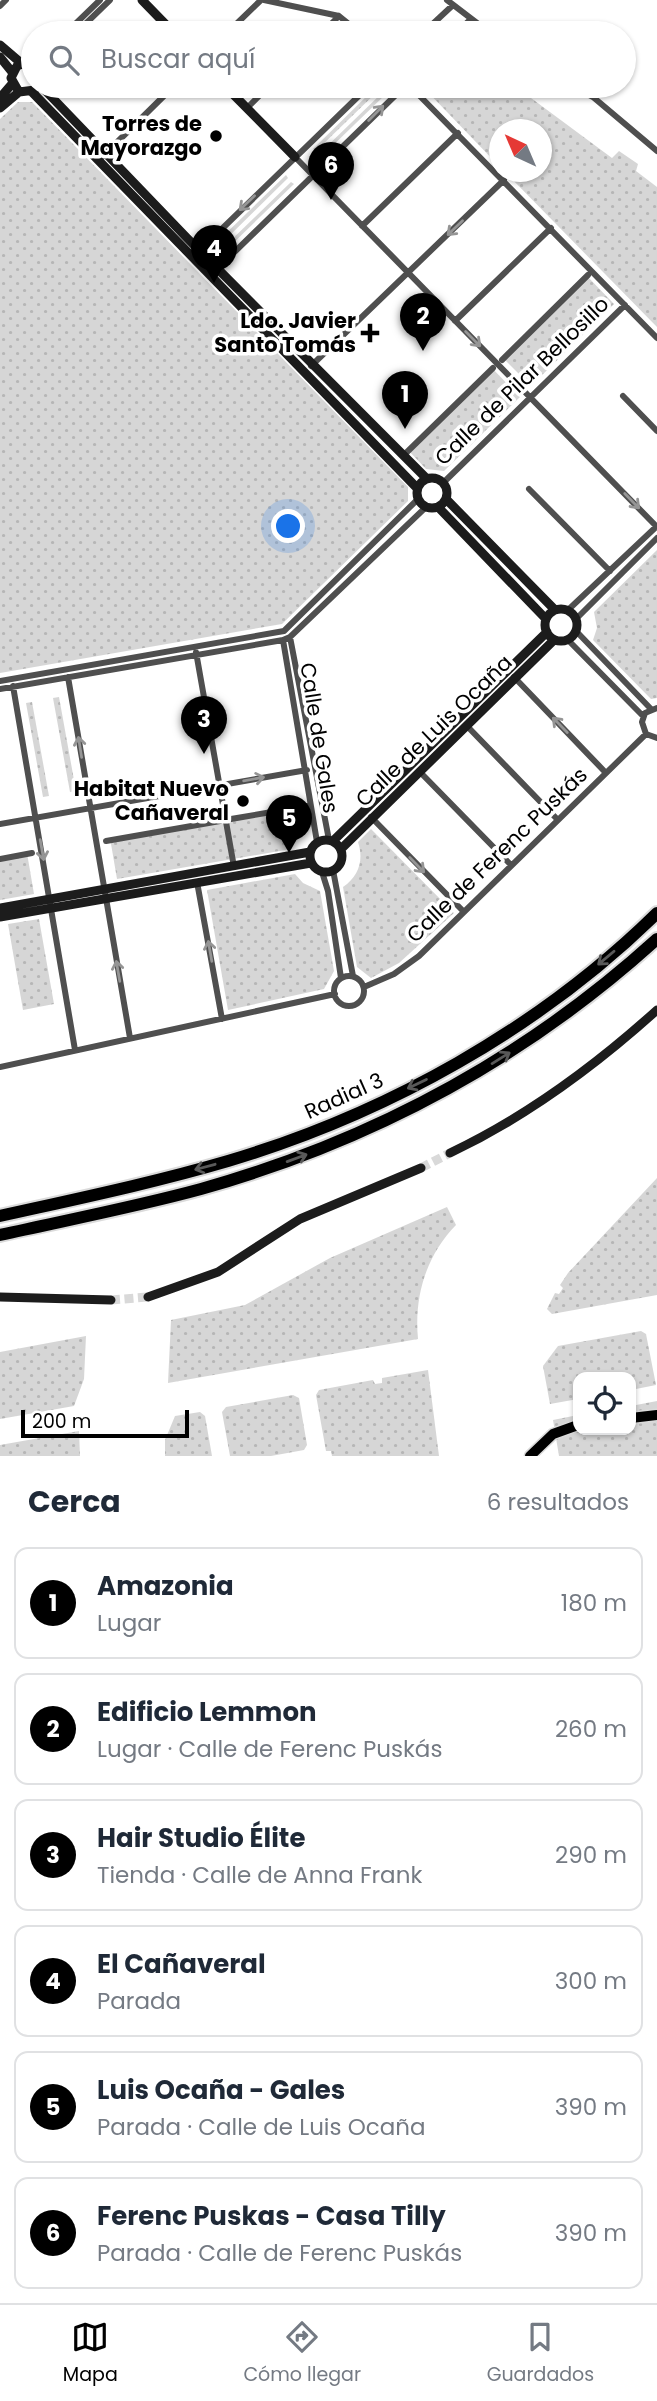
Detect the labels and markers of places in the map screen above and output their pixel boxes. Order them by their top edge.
place label: Torres de Mayorazgo [81,109,202,162]
marker: Torres de Mayorazgo [208,128,224,144]
pin: 6 [308,142,354,200]
pin: 4 [191,225,237,283]
pin: 2 [400,293,446,351]
place label: Ldo. Javier Santo Tomás [214,306,356,359]
marker: Ldo. Javier Santo Tomás [362,325,378,341]
pin: 1 [382,371,428,429]
pin: 3 [181,696,227,754]
place label: Habitat Nuevo Cañaveral [74,774,229,827]
marker: Habitat Nuevo Cañaveral [235,793,251,809]
pin: 5 [266,795,312,853]

